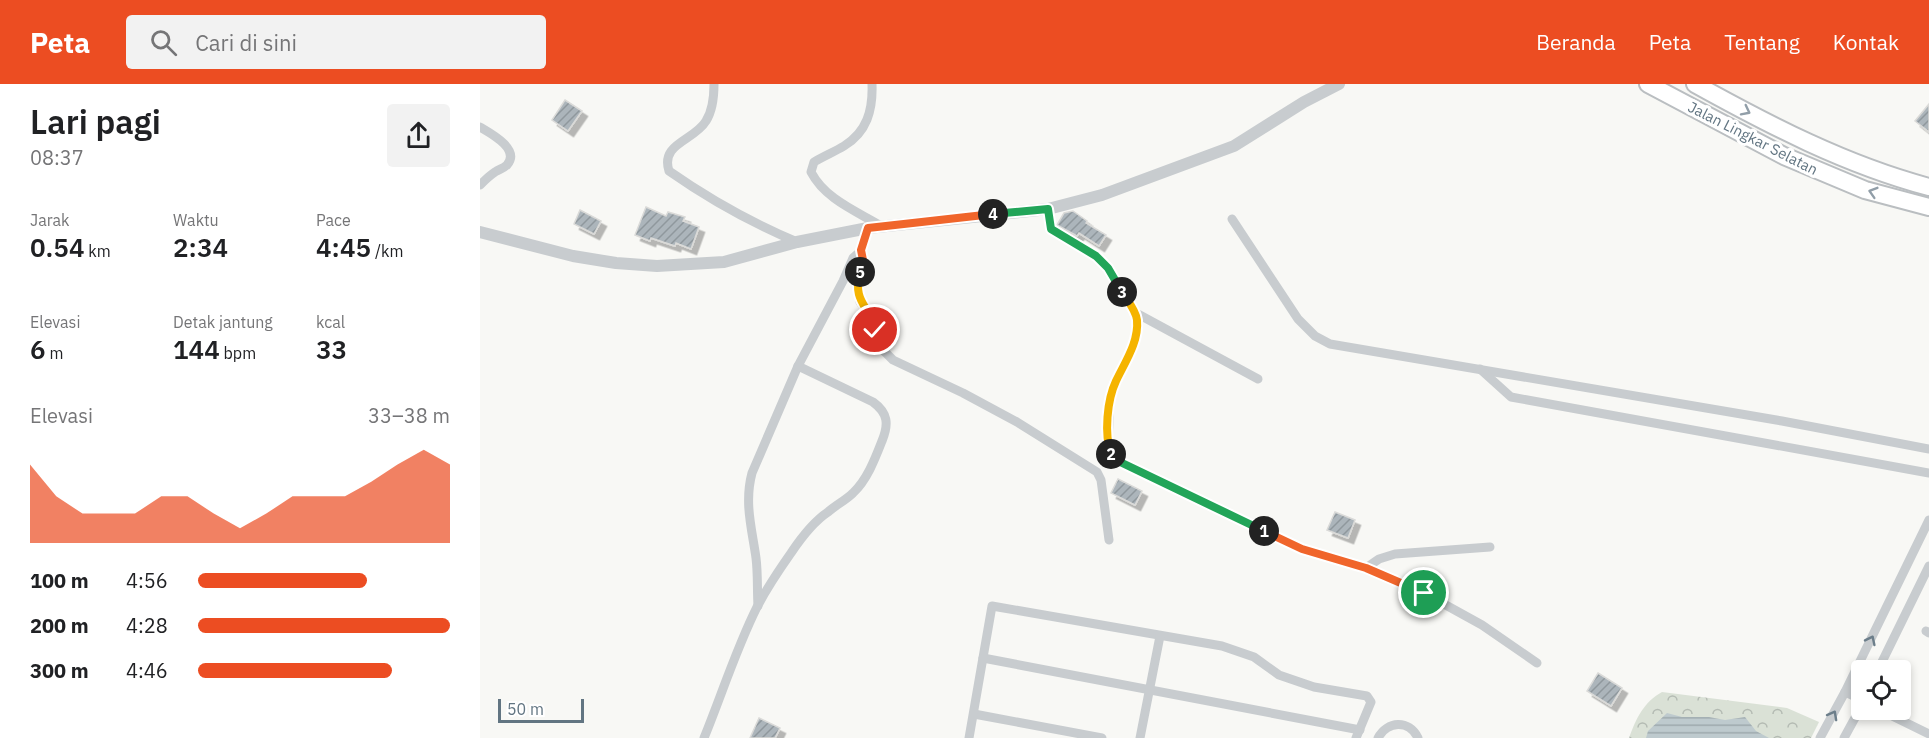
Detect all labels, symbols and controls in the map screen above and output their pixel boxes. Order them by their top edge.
search box [126,15,546,69]
text: Peta [30,24,90,61]
icon: search [147,26,180,59]
text: Cari di sini [195,28,297,57]
text: Beranda [1536,28,1616,56]
text: Peta [1649,28,1691,56]
text: Tentang [1724,28,1800,56]
text: Kontak [1833,28,1899,56]
street label: Jalan Lingkar Selatan [1685,97,1821,179]
text: Lari pagi [30,100,161,143]
button: share [387,104,450,167]
one-way arrow [1740,104,1751,116]
text: 08:37 [30,144,84,171]
one-way arrow [1868,187,1878,199]
pin: 4 [978,199,1008,229]
text: 4 [988,204,998,224]
text: Jarak [30,210,70,230]
text: Waktu [173,210,219,230]
text: Pace [316,210,351,230]
text: 0.54 [30,230,85,264]
text: 2:34 [173,230,228,264]
text: 4:45 [316,230,371,264]
text: km [85,241,111,261]
text: /km [371,241,403,261]
pin: 5 [845,257,875,287]
text: 5 [855,262,865,282]
pin: 3 [1107,277,1137,307]
text: 3 [1117,282,1127,302]
pin [849,304,900,355]
text: Elevasi [30,312,80,332]
text: Detak jantung [173,312,273,332]
text: kcal [316,312,345,332]
icon: check [858,313,891,346]
text: 6 [30,332,46,366]
text: 144 [173,332,220,366]
text: 33 [316,332,347,366]
text: m [46,343,63,363]
text: bpm [220,343,256,363]
text: Elevasi [30,402,93,429]
text: 33–38 m [368,402,450,429]
pin: 2 [1096,439,1126,469]
text: 2 [1106,444,1116,464]
pin: 1 [1249,516,1279,546]
text: 1 [1259,521,1269,541]
text: 100 m [30,567,89,594]
text: 4:56 [126,567,168,594]
pin [1398,567,1449,618]
icon: arrive [1407,576,1440,609]
text: 200 m [30,612,89,639]
text: 4:28 [126,612,168,639]
one-way arrow [1863,635,1875,646]
text: 300 m [30,657,89,684]
text: 4:46 [126,657,168,684]
map controls [1851,660,1911,720]
button: locate [1851,660,1911,720]
scale bar [498,696,584,724]
text: 50 m [507,699,544,719]
one-way arrow [1826,711,1837,721]

